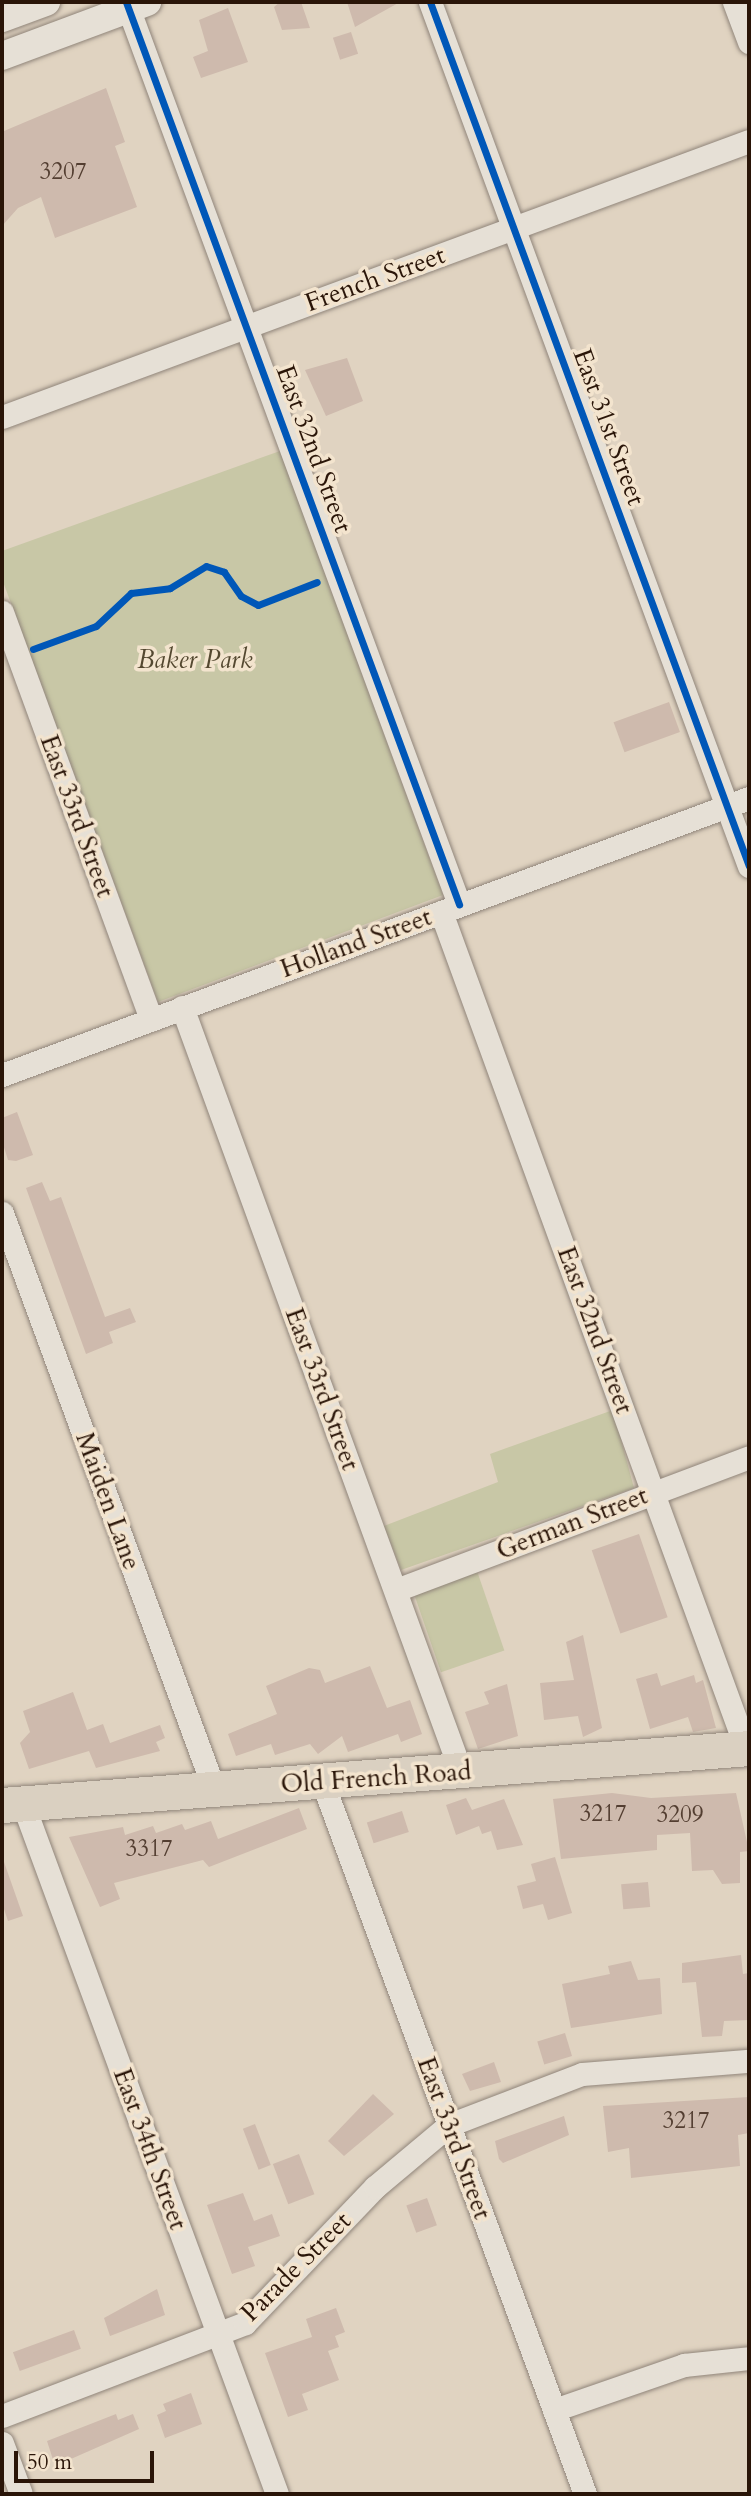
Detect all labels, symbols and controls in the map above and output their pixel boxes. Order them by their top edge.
house number: 3207 [39,158,87,186]
street label: French Street [301,239,449,319]
street label: East 31st Street [566,344,652,510]
street label: East 32nd Street [269,361,359,537]
park label: Baker Park [137,644,253,676]
street label: East 33rd Street [33,730,121,902]
street label: Holland Street [276,901,436,985]
street label: East 32nd Street [550,1242,640,1418]
street label: East 33rd Street [278,1303,366,1475]
street label: Maiden Lane [69,1428,147,1574]
street label: German Street [492,1480,652,1566]
street label: Old French Road [280,1756,472,1800]
house number: 3217 [579,1800,627,1828]
house number: 3209 [656,1801,704,1829]
house number: 3317 [125,1835,173,1863]
street label: East 33rd Street [410,2052,498,2224]
street label: East 34th Street [106,2064,194,2234]
house number: 3217 [662,2107,710,2135]
street label: Parade Street [235,2206,357,2328]
scale bar [18,2436,158,2480]
text: 50 m [27,2448,72,2477]

